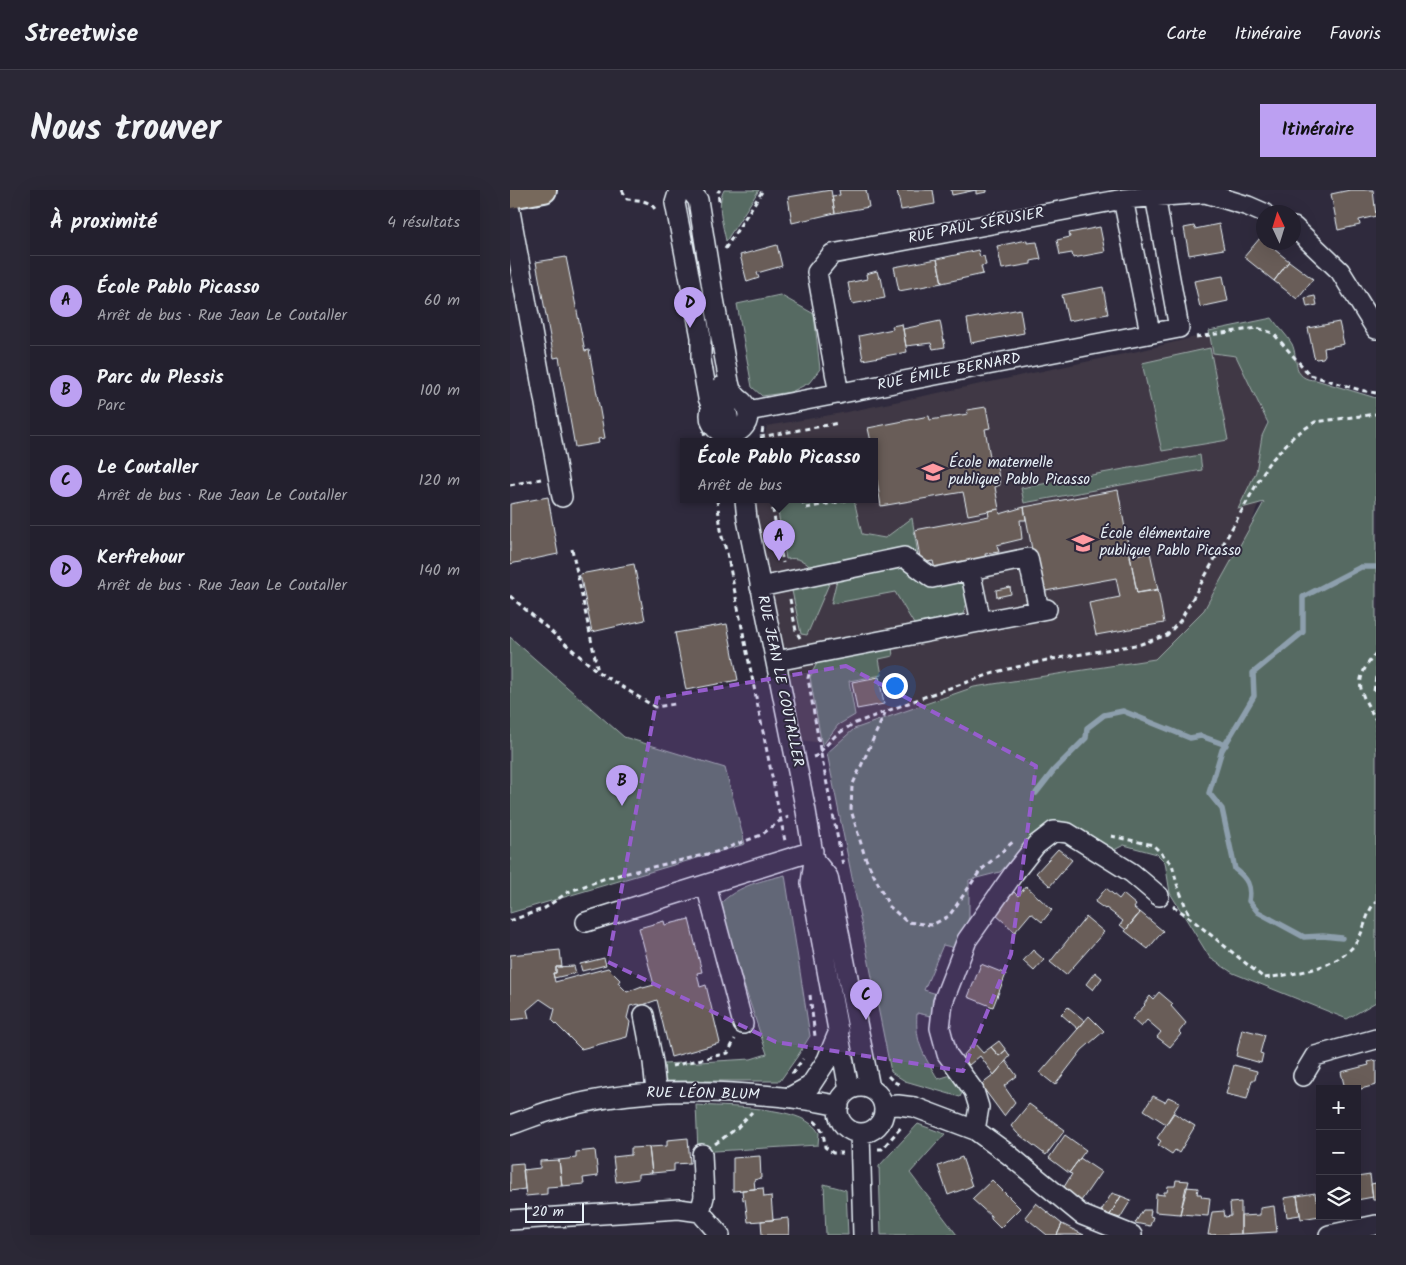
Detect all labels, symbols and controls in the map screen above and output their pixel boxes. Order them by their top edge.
text: Streetwise [25,15,138,54]
text: Carte [1166,20,1206,49]
text: Itinéraire [1234,20,1301,49]
text: Favoris [1329,20,1381,49]
text: Nous trouver [30,102,221,158]
button: Itinéraire [1260,104,1376,157]
street label: RUE PAUL SÉRUSIER [906,201,1046,251]
north arrow [1256,205,1301,250]
text: À proximité [50,206,157,239]
text: 4 résultats [387,210,460,235]
text: École Pablo Picasso [97,273,260,303]
pin: D [674,287,706,328]
text: A [61,288,71,313]
text: 60 m [424,288,460,313]
text: Arrêt de bus · Rue Jean Le Coutaller [97,303,347,328]
street label: RUE ÉMILE BERNARD [875,346,1023,398]
text: Parc du Plessis [97,363,224,393]
text: B [61,378,71,403]
text: 100 m [420,378,460,403]
text: Parc [97,393,126,418]
popup [680,438,878,503]
text: École Pablo Picasso [698,443,860,473]
place label: École maternelle publique Pablo Picasso [948,451,1090,492]
text: Le Coutaller [97,453,198,483]
school or university icon: École maternelle publique Pablo Picasso [920,459,946,485]
text: C [61,468,71,493]
text: 120 m [419,468,460,493]
text: Arrêt de bus [698,473,782,498]
text: Arrêt de bus · Rue Jean Le Coutaller [97,483,347,508]
pin: A [763,520,795,561]
place label: École élémentaire publique Pablo Picasso [1099,522,1241,563]
school or university icon: École élémentaire publique Pablo Picasso [1070,530,1096,556]
text: Kerfrehour [97,543,184,573]
text: D [61,558,71,583]
text: 140 m [419,558,460,583]
text: Arrêt de bus · Rue Jean Le Coutaller [97,573,347,598]
street label: RUE JEAN LE COUTALLER [750,593,810,769]
your location [882,673,908,699]
pin: B [606,765,638,806]
pin: C [850,979,882,1020]
street label: RUE LÉON BLUM [646,1081,760,1107]
map controls [1316,1085,1361,1220]
button: + [1316,1085,1361,1130]
button: − [1316,1130,1361,1175]
button: layers [1316,1175,1361,1220]
scale bar [525,1200,584,1223]
text: 20 m [532,1201,564,1223]

